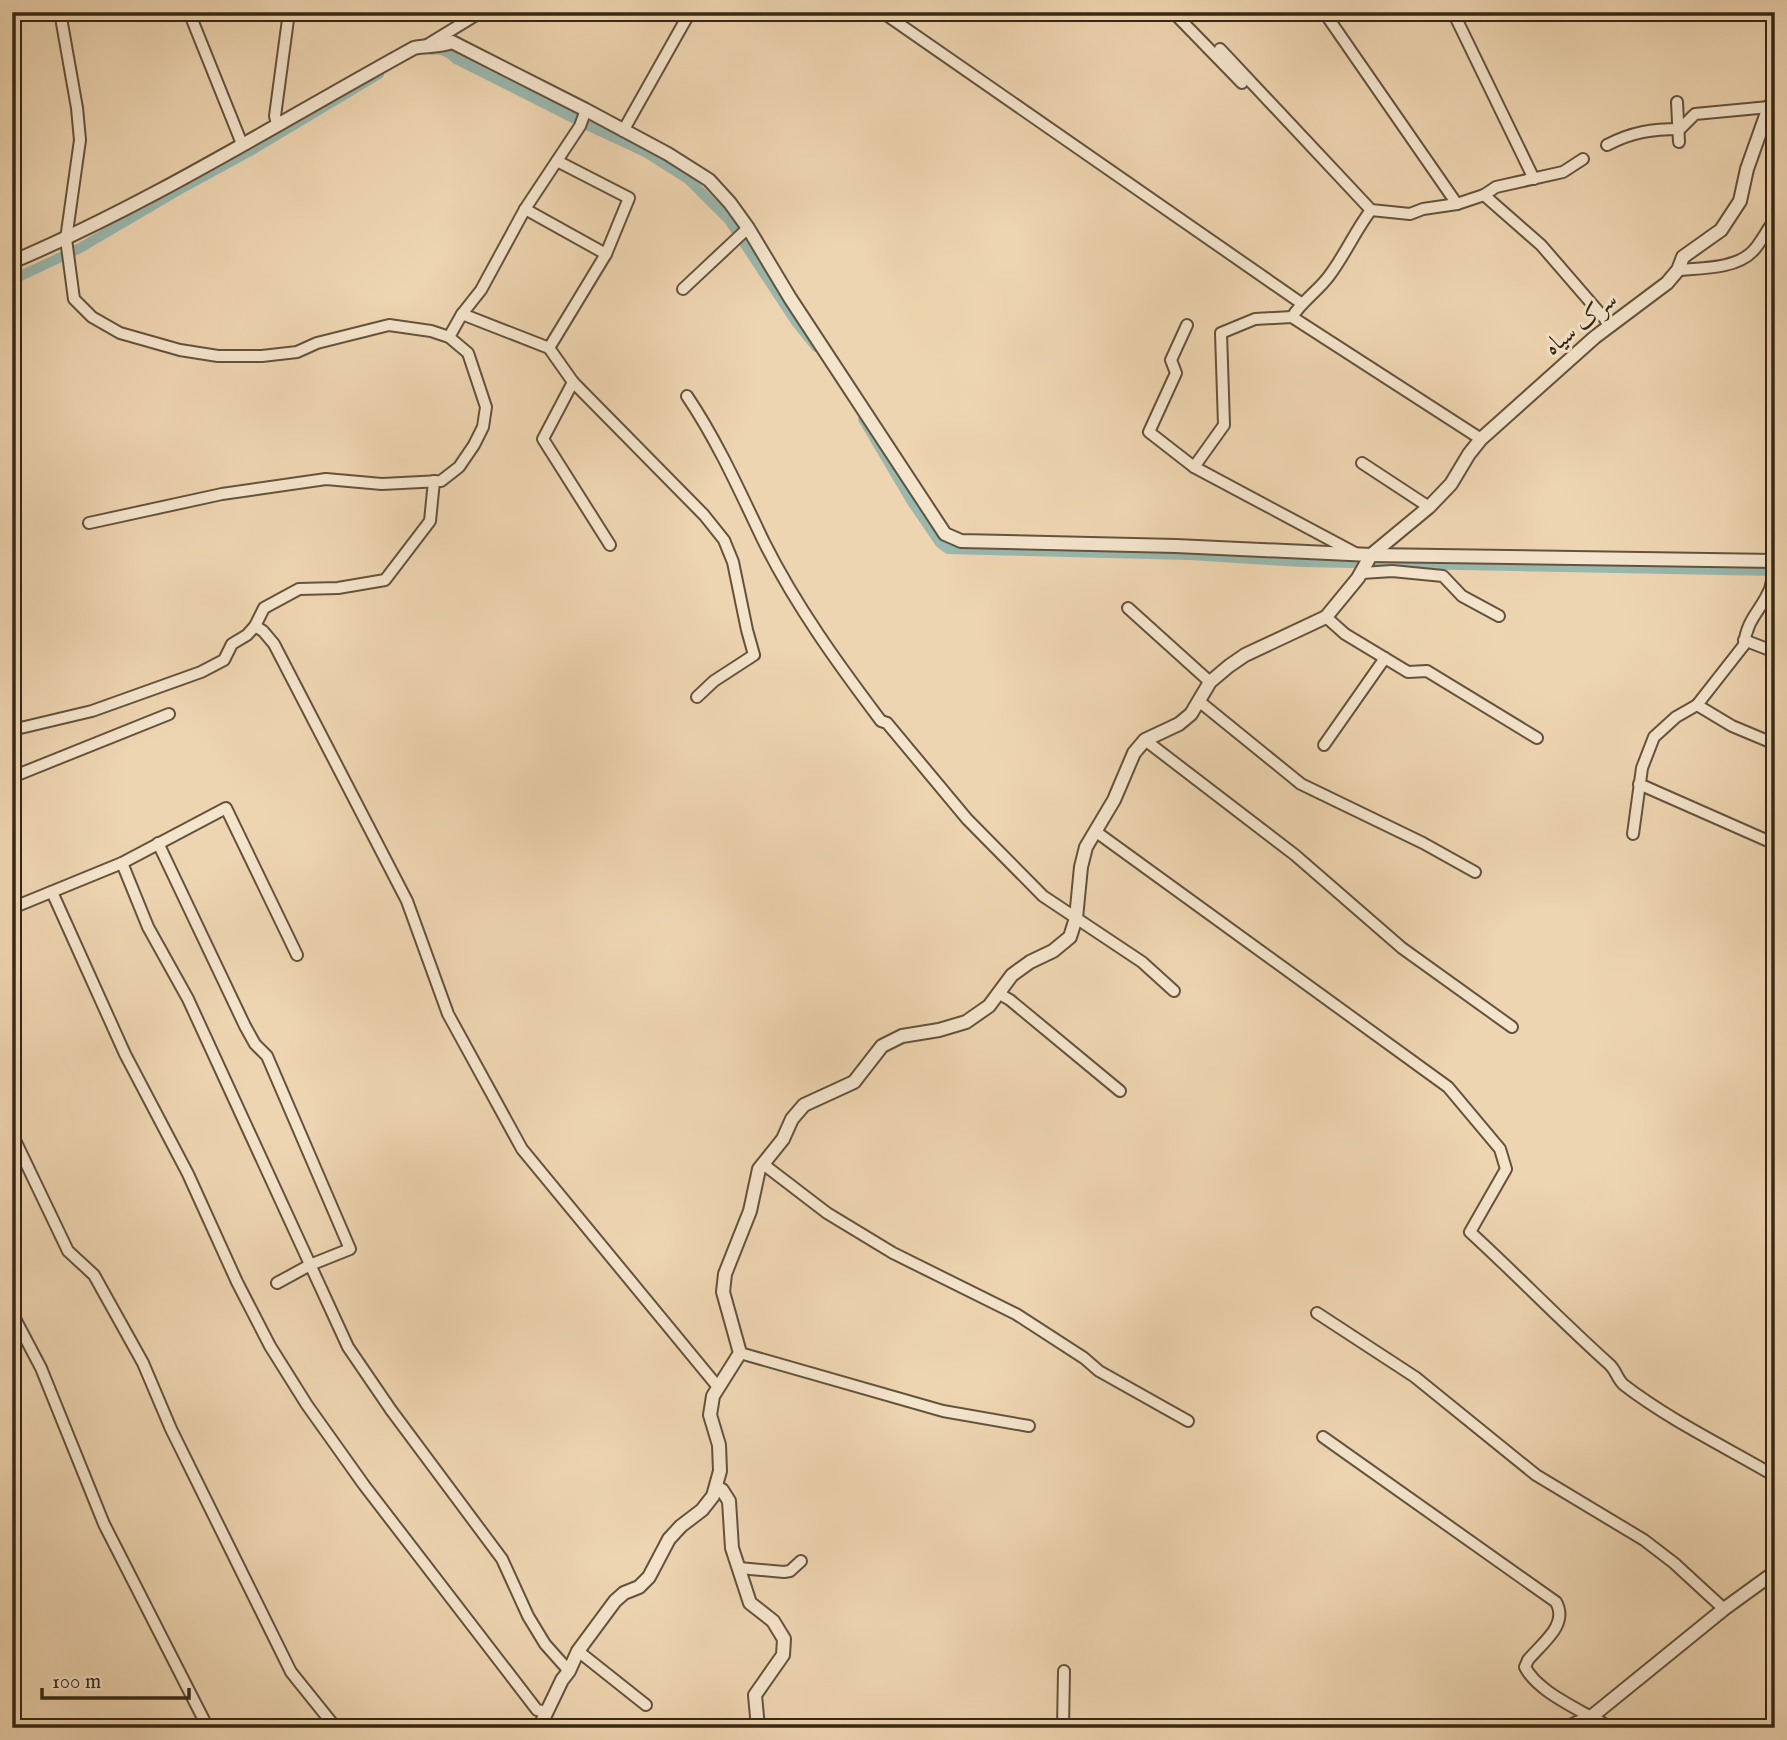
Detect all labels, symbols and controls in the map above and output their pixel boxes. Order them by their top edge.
street label: سرک سیاه [1538,285,1624,363]
scale bar [42,1656,189,1700]
text: 100 m [52,1669,101,1696]

